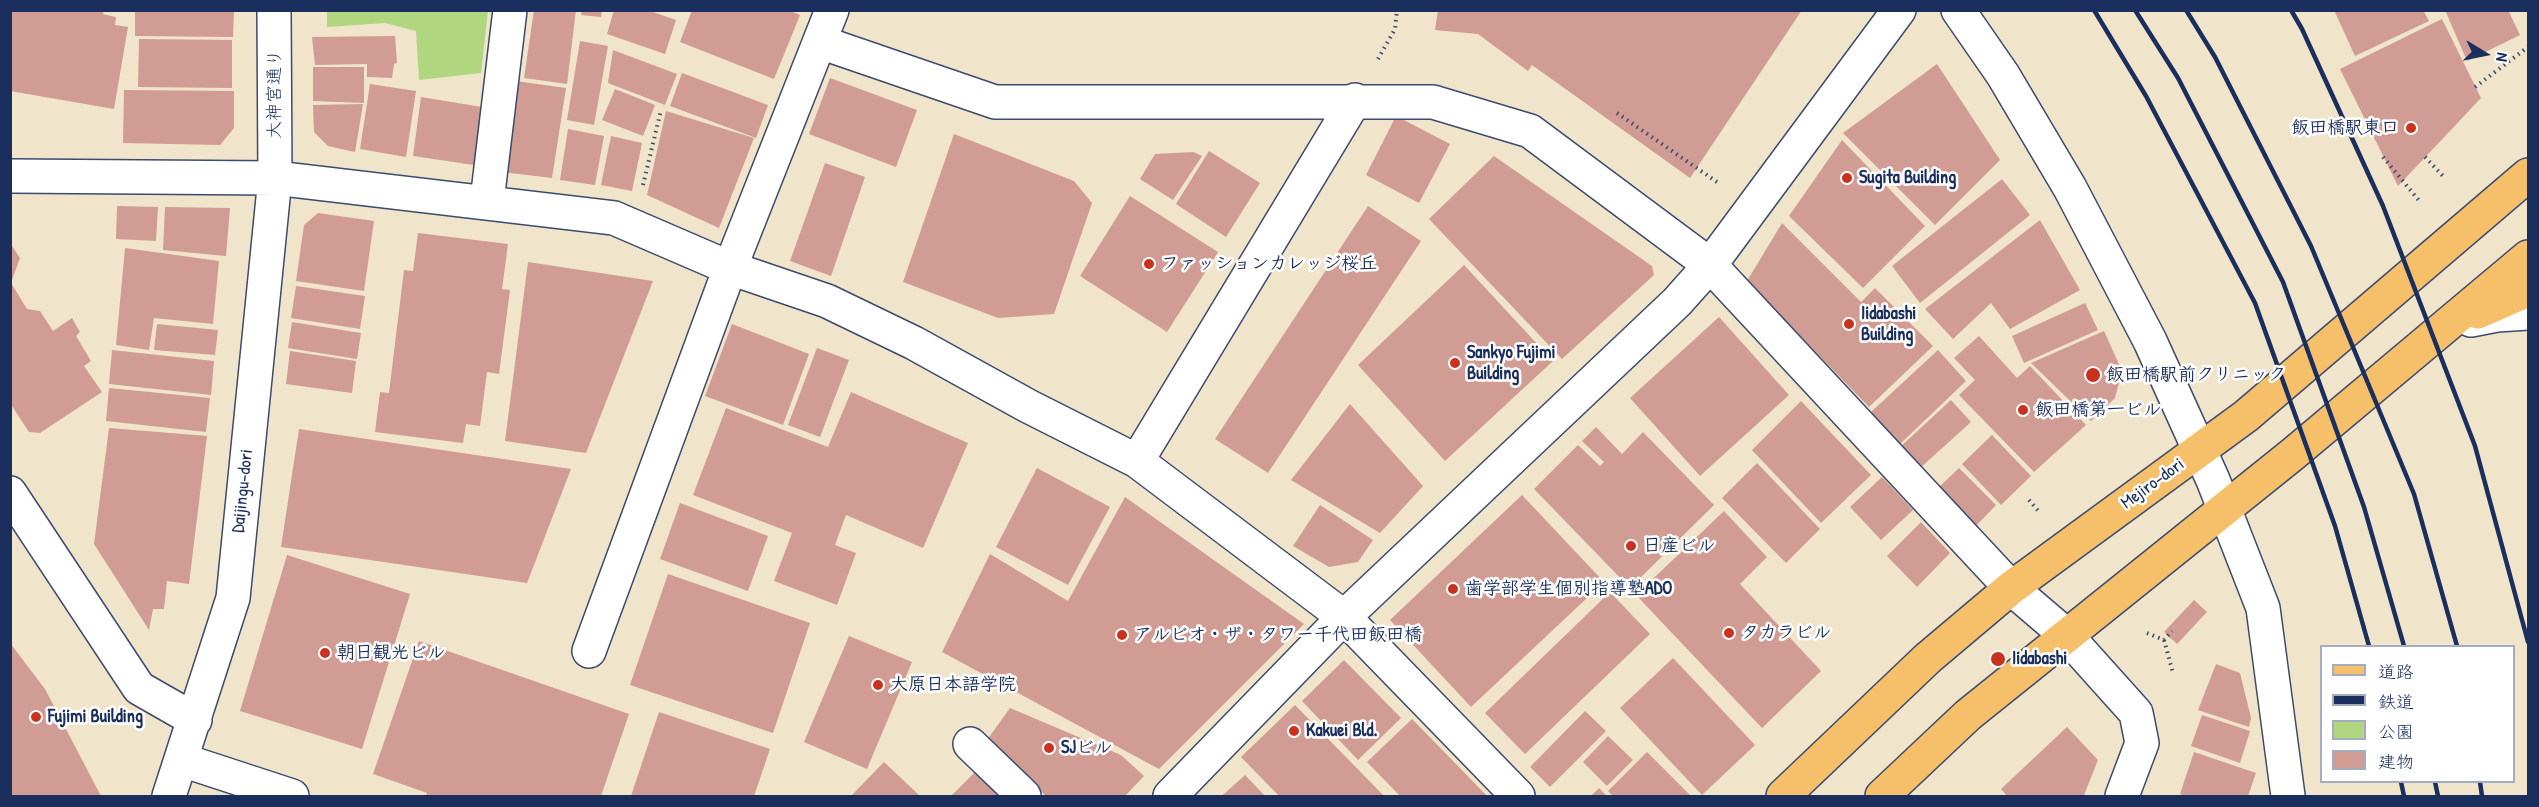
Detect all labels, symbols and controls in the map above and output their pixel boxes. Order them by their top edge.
north arrow [2455,24,2515,84]
street label: 大神宮通り [264,49,286,139]
text: N [2491,51,2514,63]
place label: 飯田橋駅東口 [2291,117,2399,139]
marker: 飯田橋駅東口 [2404,121,2418,135]
place label: Sugita Building [1859,167,1956,189]
marker: Sugita Building [1840,171,1854,185]
place label: ファッションカレッジ桜丘 [1161,253,1377,275]
marker: ファッションカレッジ桜丘 [1142,257,1156,271]
place label: Iidabashi Building [1861,303,1916,346]
marker: Iidabashi Building [1842,317,1856,331]
place label: Sankyo Fujimi Building [1467,342,1555,385]
marker: Sankyo Fujimi Building [1448,356,1462,370]
place label: 飯田橋駅前クリニック [2106,364,2286,386]
marker: 飯田橋駅前クリニック [2084,366,2102,384]
place label: 飯田橋第一ビル [2035,399,2161,421]
marker: 飯田橋第一ビル [2016,403,2030,417]
street label: Daijingu-dori [228,448,258,534]
street label: Mejiro-dori [2117,454,2189,514]
place label: 日産ビル [1643,535,1715,557]
marker: 日産ビル [1624,539,1638,553]
place label: 歯学部学生個別指導塾ADO [1465,578,1672,600]
marker: 歯学部学生個別指導塾ADO [1446,582,1460,596]
place label: タカラビル [1741,622,1831,644]
place label: アルビオ・ザ・タワー千代田飯田橋 [1134,624,1422,646]
marker: タカラビル [1722,626,1736,640]
marker: アルビオ・ザ・タワー千代田飯田橋 [1115,628,1129,642]
place label: 朝日観光ビル [337,642,445,664]
legend [2320,645,2515,783]
marker: 朝日観光ビル [318,646,332,660]
place label: Iidabashi [2012,648,2067,670]
marker: Iidabashi [1989,650,2007,668]
text: 道路 [2378,659,2414,684]
place label: 大原日本語学院 [890,674,1016,696]
marker: 大原日本語学院 [871,678,885,692]
text: 鉄道 [2378,689,2414,714]
place label: Fujimi Building [48,706,143,728]
marker: Fujimi Building [29,710,43,724]
text: 公園 [2378,719,2414,744]
place label: Kakuei Bld. [1306,720,1377,742]
marker: Kakuei Bld. [1287,724,1301,738]
place label: SJビル [1061,737,1112,759]
marker: SJビル [1042,741,1056,755]
text: 建物 [2378,749,2414,774]

